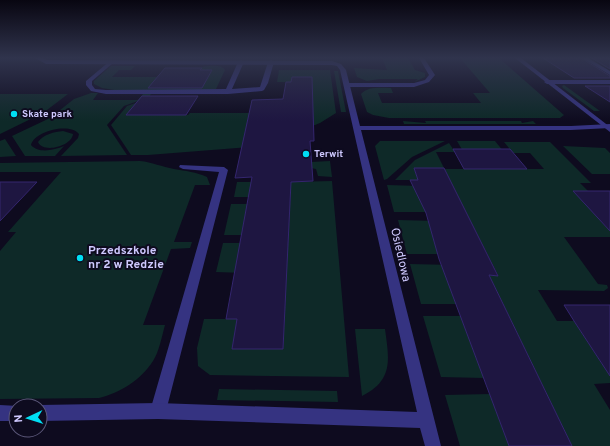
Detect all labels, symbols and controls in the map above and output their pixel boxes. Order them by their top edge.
place label: Skate park [22,108,73,121]
marker: Skate park [9,109,19,119]
place label: Terwit [314,148,343,161]
marker: Terwit [301,149,311,159]
street label: Osiedlowa [386,226,414,284]
place label: Przedszkole nr 2 w Redzie [88,243,164,273]
marker: Przedszkole nr 2 w Redzie [75,253,85,263]
north arrow [8,398,48,438]
text: N [12,414,26,423]

